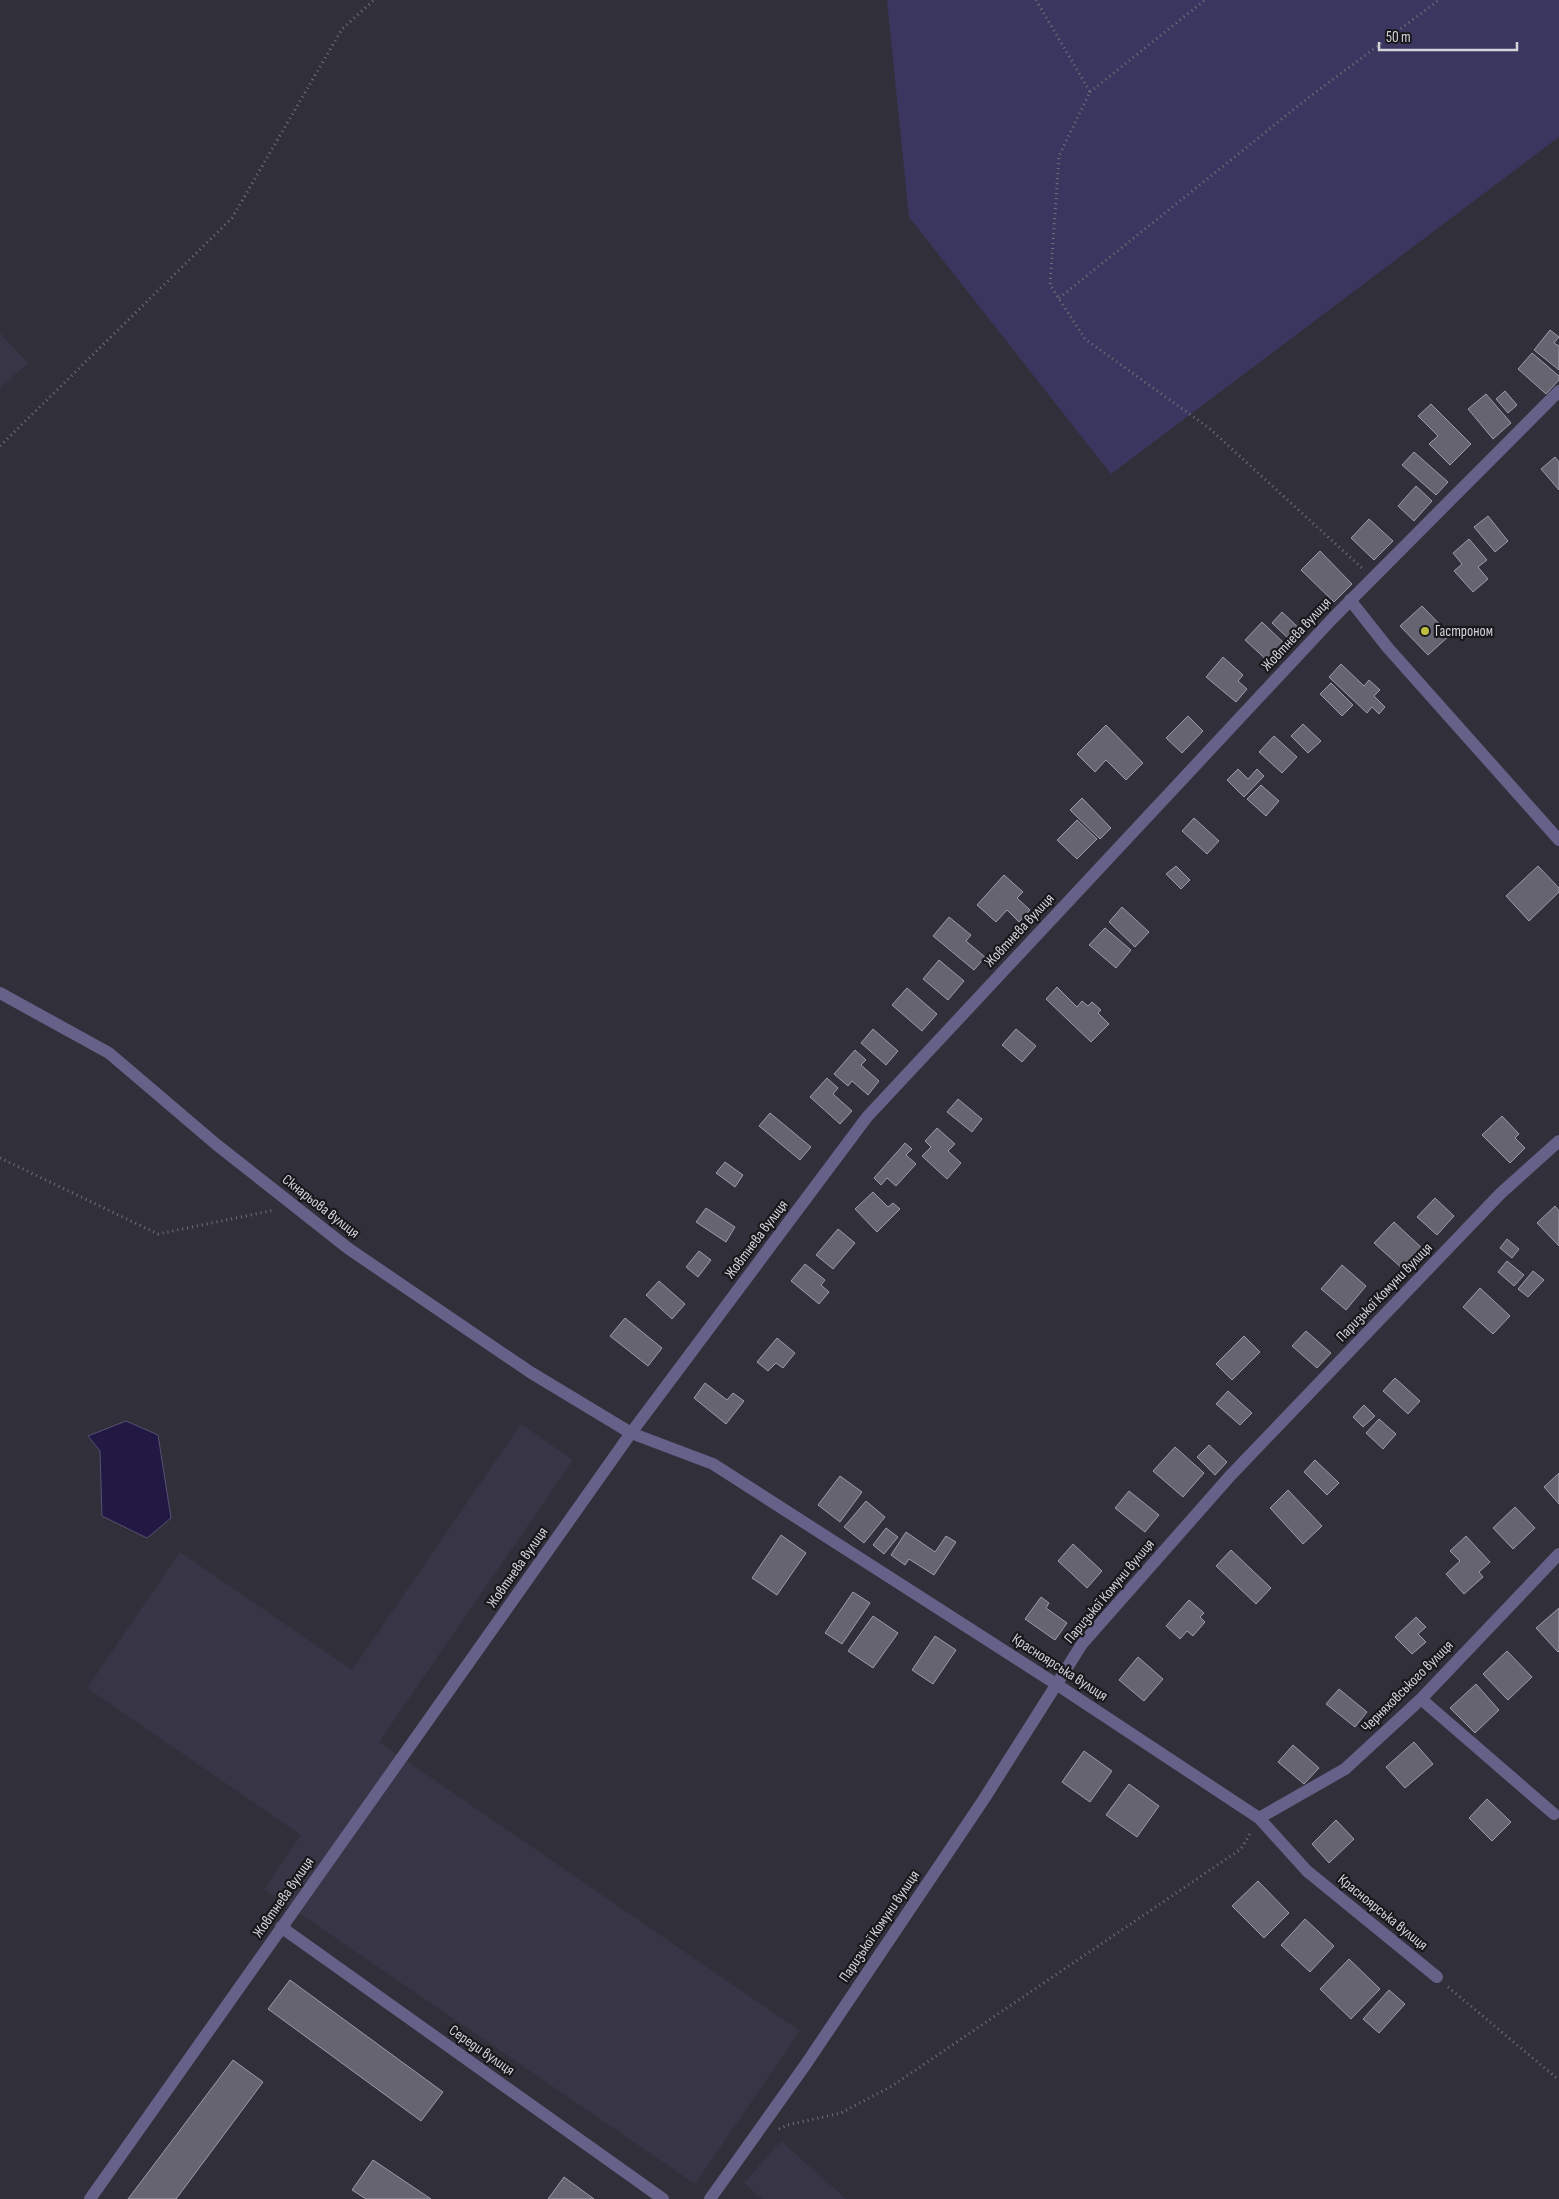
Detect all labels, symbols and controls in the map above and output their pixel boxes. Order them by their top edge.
scale bar [1379,20,1516,52]
text: 50 m [1386,28,1411,47]
street label: Жовтнева вулиця [1257,593,1335,675]
place label: Гастроном [1435,622,1493,641]
marker: Гастроном [1419,625,1431,637]
street label: Жовтнева вулиця [980,889,1058,971]
street label: Скнарьова вулиця [278,1170,363,1243]
street label: Жовтнева вулиця [720,1196,792,1283]
street label: Паризької Комуни вулиця [1332,1239,1437,1346]
street label: Жовтнева вулиця [483,1523,552,1611]
street label: Паризької Комуни вулиця [1060,1535,1159,1647]
street label: Красноярська вулиця [1008,1629,1111,1706]
street label: Черняховського вулиця [1357,1636,1458,1737]
street label: Жовтнева вулиця [249,1853,318,1941]
street label: Паризької Комуни вулиця [835,1867,924,1986]
street label: Красноярська вулиця [1334,1870,1432,1955]
street label: Середи вулиця [445,2021,518,2080]

